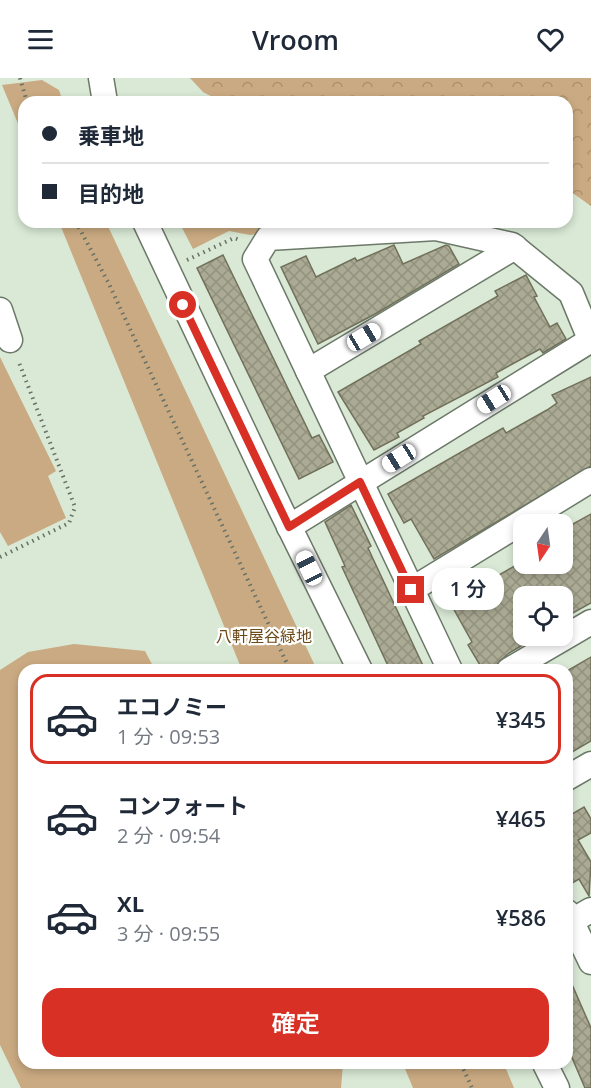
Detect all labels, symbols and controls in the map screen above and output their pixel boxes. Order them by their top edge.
text: Vroom [252,21,339,58]
icon: menu [24,23,57,56]
icon: heart [534,23,567,56]
text: 乗車地 [78,120,144,150]
text: 目的地 [78,178,144,208]
route start [169,291,196,318]
car [344,320,384,354]
car [474,382,514,416]
car [379,441,419,475]
north arrow [513,514,573,574]
map controls [513,514,573,646]
car [293,548,325,588]
callout: 1 分 [432,569,504,611]
text: 1 分 [450,575,486,602]
route end [397,576,424,603]
button: locate [513,586,573,646]
park label: 八軒屋谷緑地 [216,625,312,647]
text: エコノミー [117,691,227,721]
icon: car [45,692,99,746]
text: ¥345 [496,704,546,734]
text: 1 分 · 09:53 [117,723,220,750]
text: コンフォート [117,790,248,820]
icon: car [45,791,99,845]
text: ¥465 [496,803,546,833]
text: 2 分 · 09:54 [117,822,220,849]
text: XL [117,888,144,918]
icon: car [45,890,99,944]
text: ¥586 [496,902,546,932]
text: 3 分 · 09:55 [117,920,220,947]
button: 確定 [42,988,549,1057]

